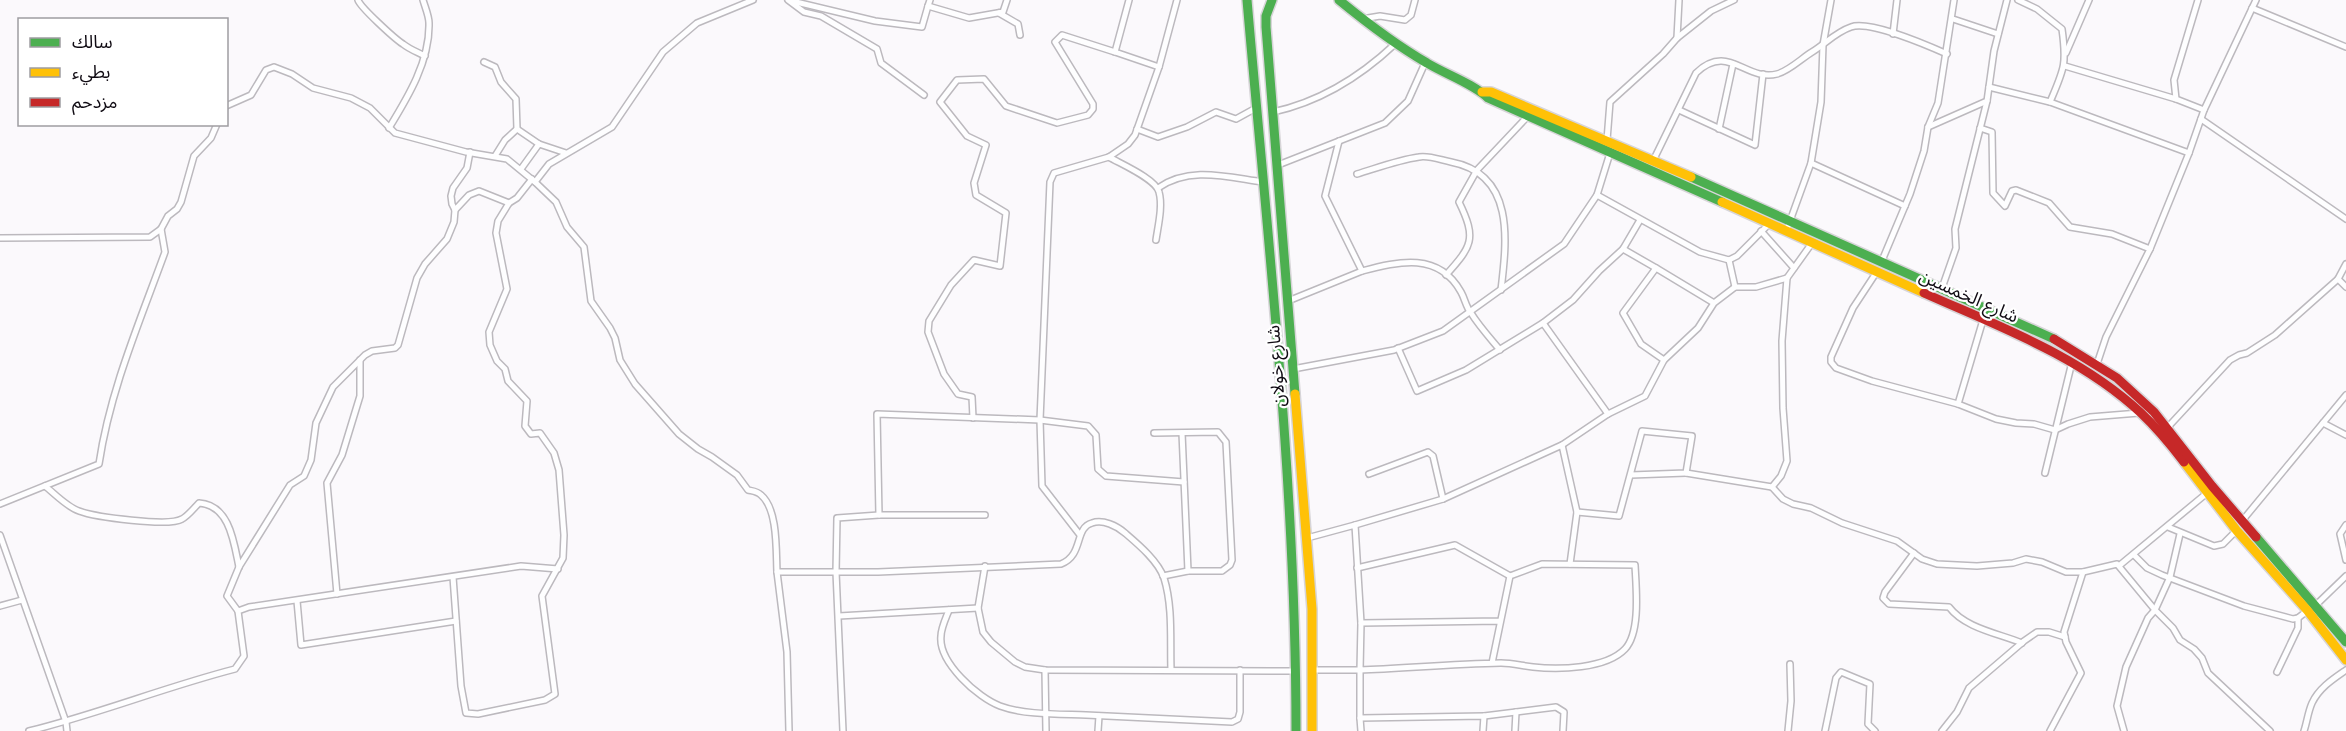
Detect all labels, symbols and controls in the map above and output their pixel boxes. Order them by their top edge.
legend [18,18,228,126]
text: سالك [72,32,113,52]
text: بطيء [72,62,110,85]
text: مزدحم [72,92,117,115]
street label: شارع الخمسين [1915,265,2022,330]
street label: شارع خولان [1263,324,1293,408]

